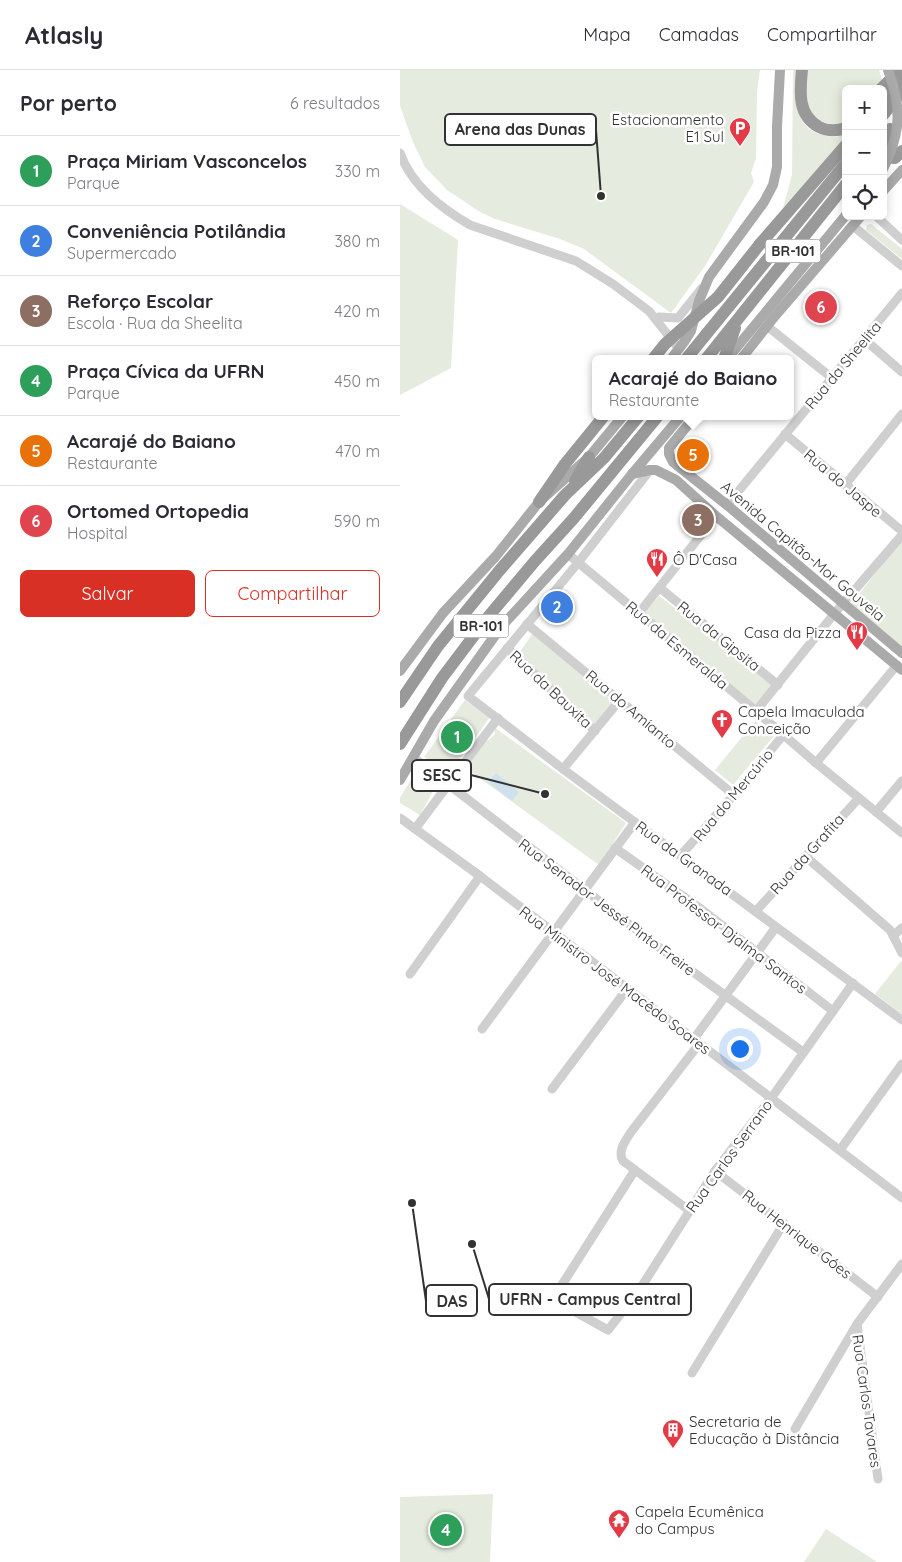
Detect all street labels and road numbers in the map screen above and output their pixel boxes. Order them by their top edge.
road number: BR-101 [766,240,820,262]
street label: Rua da Sheelita [801,317,885,413]
street label: Rua do Jaspe [800,445,886,521]
street label: Avenida Capitão-Mor Gouveia [717,477,889,625]
street label: Rua da Esmeralda [622,597,732,693]
street label: Rua da Gipsita [674,597,764,675]
road number: BR-101 [454,614,508,638]
street label: Rua da Bauxita [506,646,596,732]
street label: Rua do Amianto [582,666,680,752]
street label: Rua do Mercúrio [689,745,777,845]
street label: Rua da Grafita [766,810,848,898]
street label: Rua da Granada [632,817,736,899]
street label: Rua Senador Jessé Pinto Freire [515,834,699,980]
street label: Rua Professor Djalma Santos [637,860,811,998]
street label: Rua Ministro José Macêdo Soares [516,902,714,1058]
street label: Rua Carlos Serrano [682,1096,776,1216]
street label: Rua Henrique Góes [738,1185,856,1283]
street label: Rua Carlos Tavares [848,1333,886,1469]

